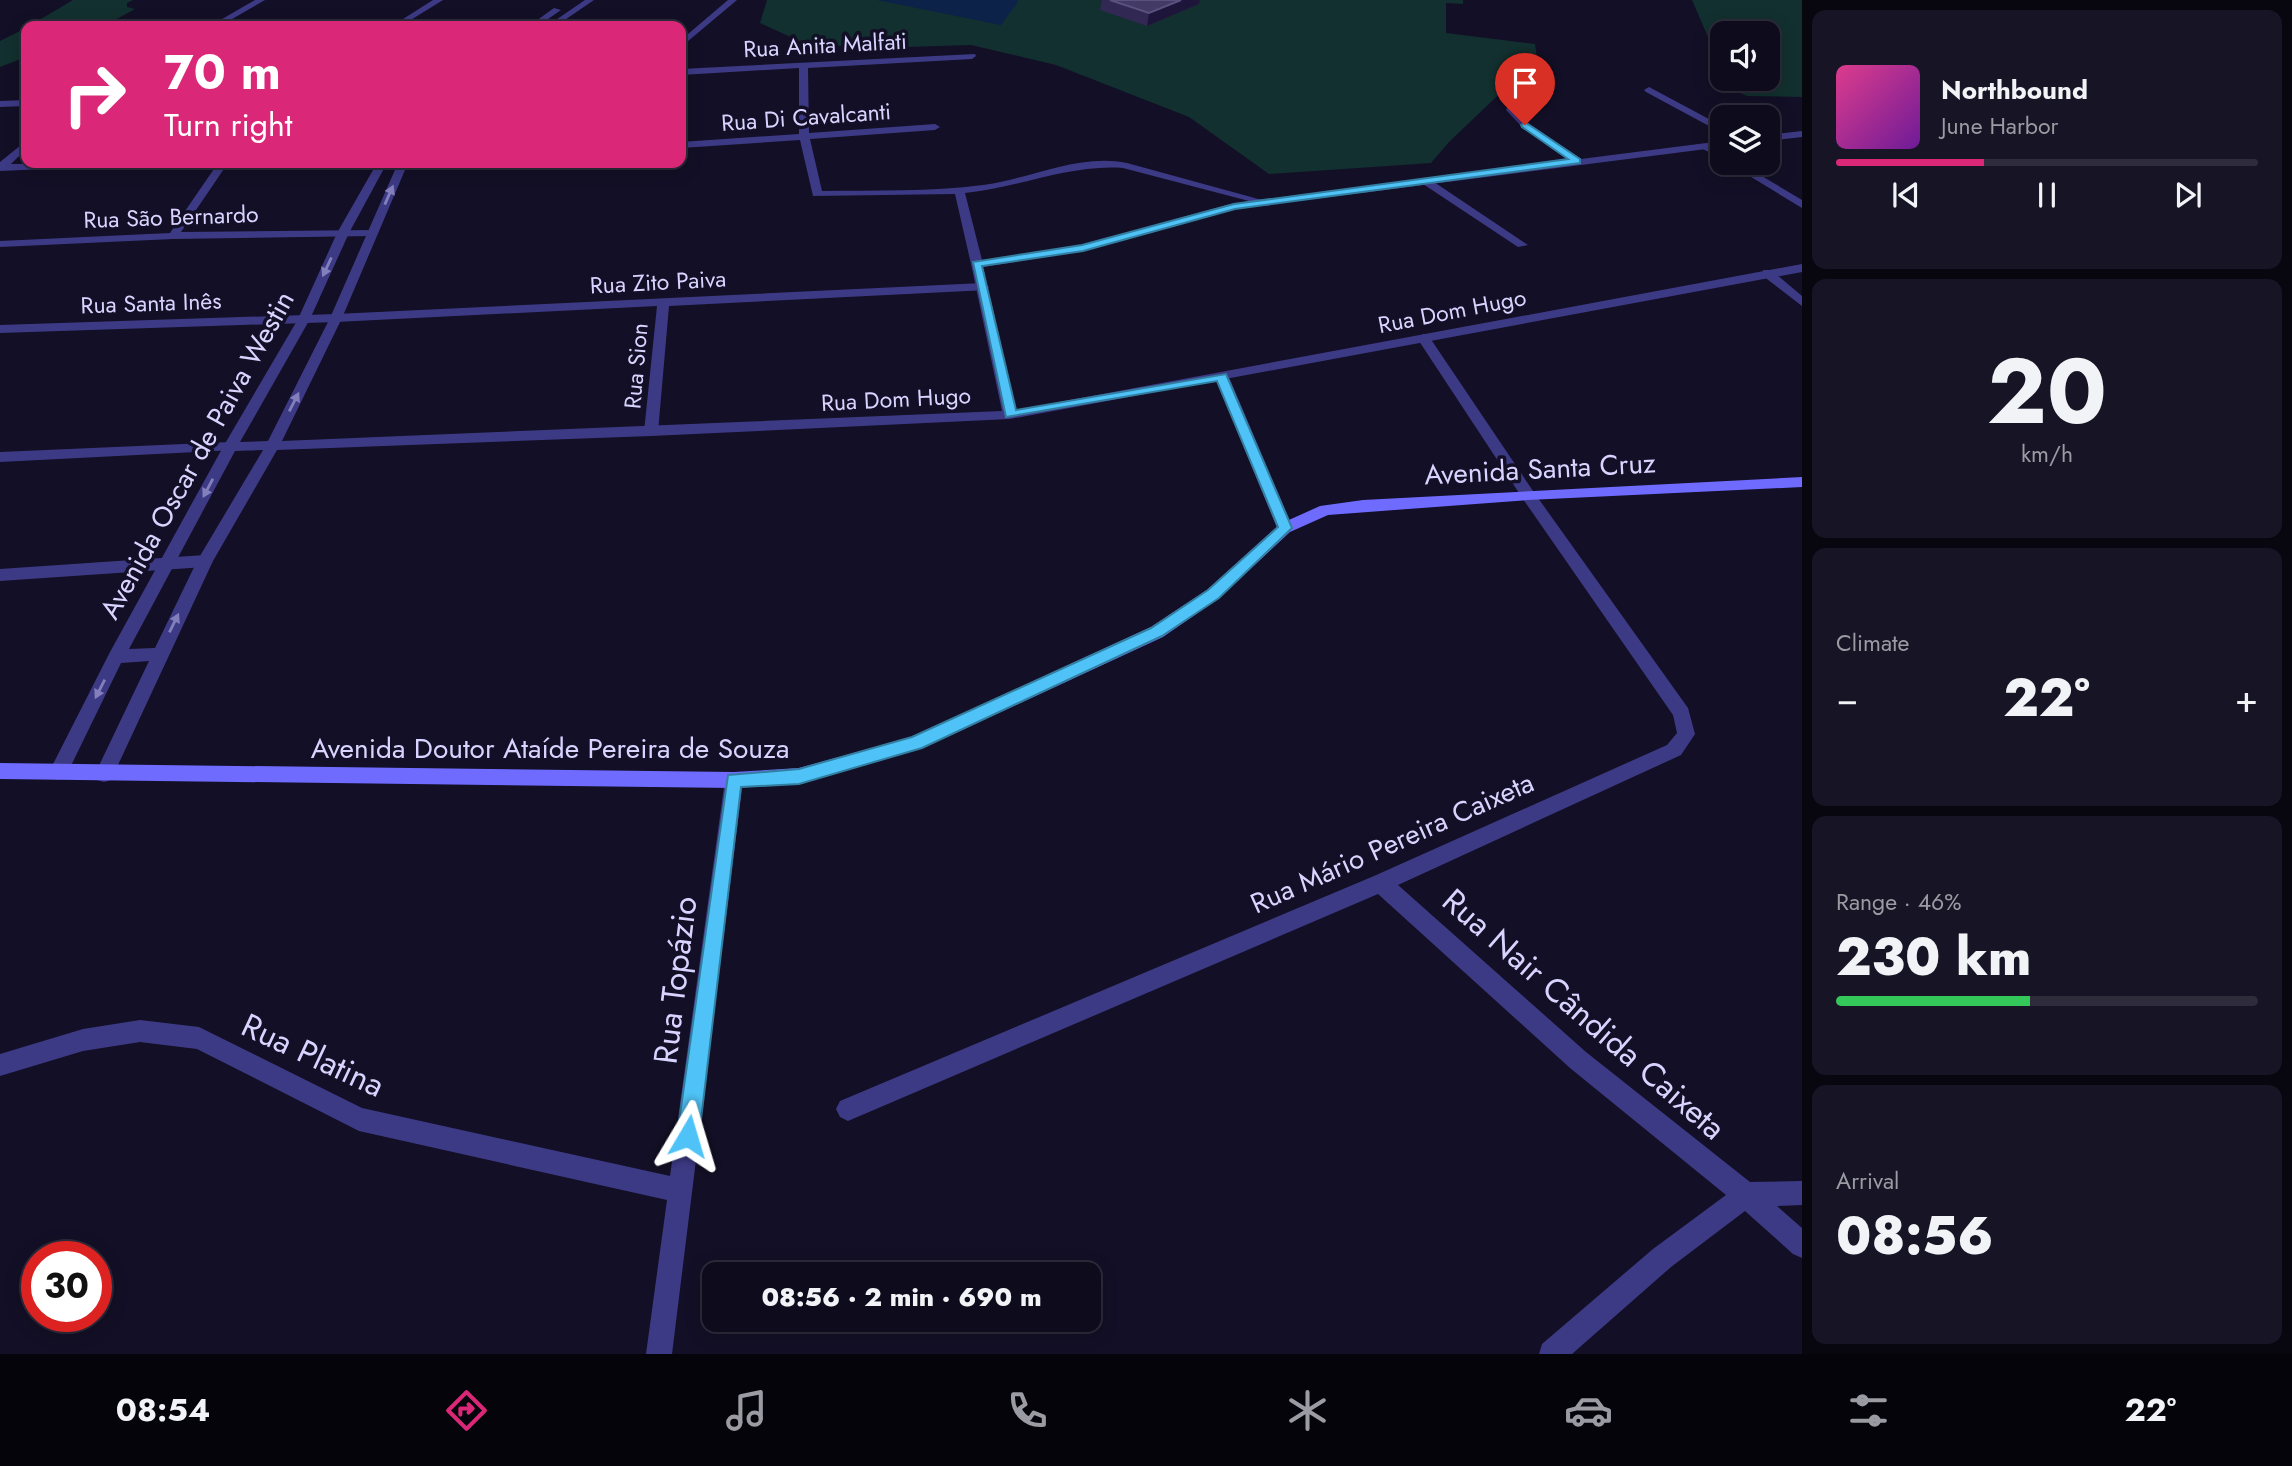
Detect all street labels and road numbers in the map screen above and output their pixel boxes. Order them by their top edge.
street label: Rua Anita Malfati [742,24,908,66]
street label: Rua Di Cavalcanti [720,94,892,140]
street label: Rua São Bernardo [83,197,259,237]
street label: Rua Zito Paiva [589,261,727,303]
street label: Rua Dom Hugo [1375,280,1529,342]
street label: Avenida Oscar de Paiva Westin [89,283,305,627]
street label: Rua Santa Inês [80,284,222,322]
street label: Rua Sion [615,322,657,410]
street label: Rua Dom Hugo [820,378,972,420]
street label: Avenida Santa Cruz [1423,442,1657,496]
street label: Avenida Doutor Ataíde Pereira de Souza [311,728,789,769]
street label: Rua Mário Pereira Caixeta [1244,762,1540,924]
street label: Rua Nair Cândida Caixeta [1432,878,1736,1150]
street label: Rua Topázio [641,894,709,1066]
street label: Rua Platina [234,1001,392,1109]

